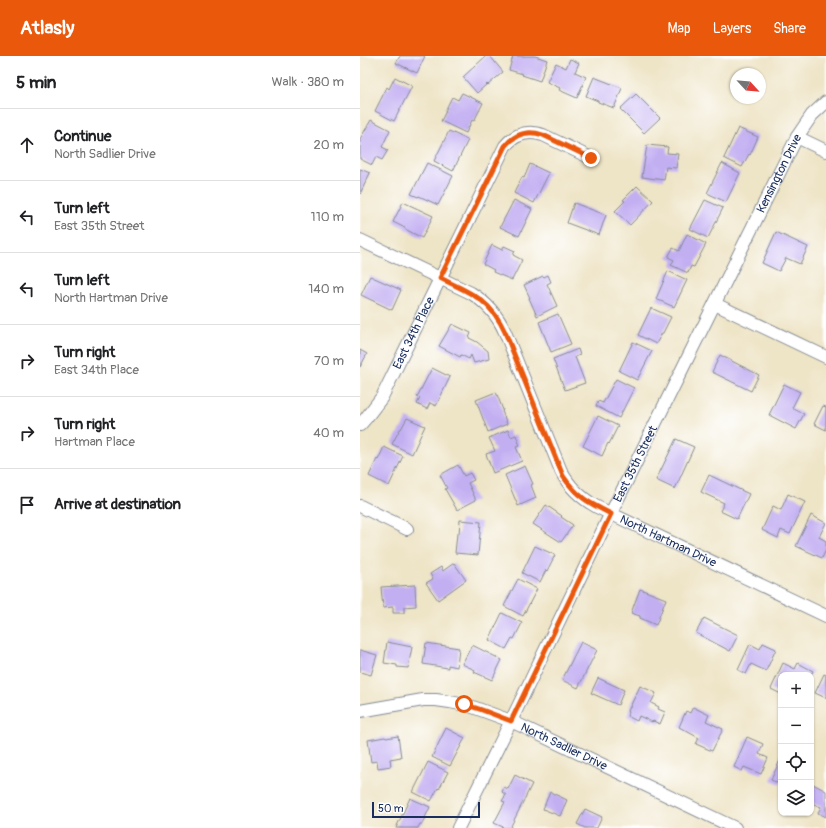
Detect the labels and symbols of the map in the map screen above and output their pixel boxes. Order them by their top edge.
north arrow [730,68,766,104]
street label: Kensington Drive [753,132,805,215]
route end [582,149,600,167]
street label: East 34th Place [389,294,437,371]
street label: East 35th Street [610,423,661,505]
street label: North Hartman Drive [618,512,719,570]
route start [455,695,473,713]
street label: North Sadlier Drive [518,719,610,773]
scale bar [372,800,480,819]

